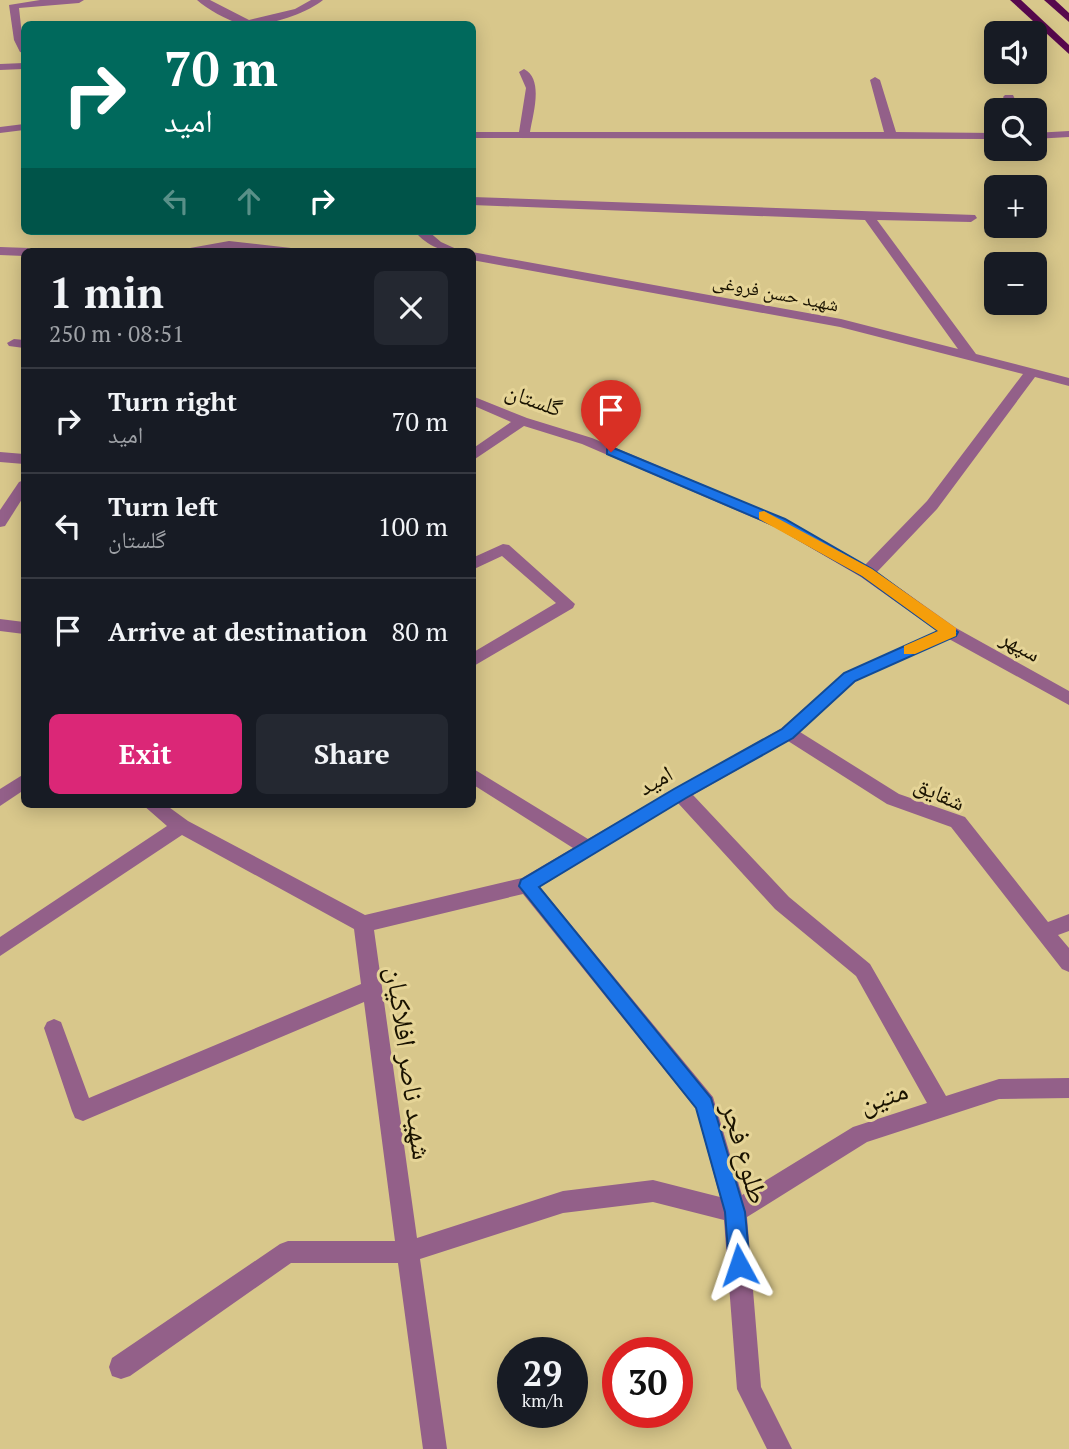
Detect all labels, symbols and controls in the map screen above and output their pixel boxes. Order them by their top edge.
map controls [984,21,1047,315]
button: sound [984,21,1047,84]
text: 70 m [164,35,278,100]
icon: right [49,49,140,140]
button: search [984,98,1047,161]
text: امید [164,99,213,141]
button: + [984,175,1047,238]
icon: left [157,182,195,220]
icon: ahead [230,182,268,220]
icon: right [303,182,341,220]
button: − [984,252,1047,315]
text: 1 min [49,264,164,320]
street label: شهید حسن فروغی [711,268,841,316]
button: close [374,271,448,345]
text: 250 m · 08:51 [49,318,184,349]
street label: گلستان [501,375,567,424]
pin [581,380,641,452]
text: Turn right [108,384,237,418]
icon: arrive [592,391,630,429]
icon: right [49,402,87,440]
text: 70 m [392,404,448,438]
text: امید [108,419,143,450]
text: Turn left [108,489,218,523]
icon: left [49,507,87,545]
text: 100 m [378,509,448,543]
text: گلستان [108,524,166,555]
icon: arrive [49,612,87,650]
text: Arrive at destination [108,614,367,648]
text: 80 m [392,614,448,648]
street label: سپهر [994,621,1047,669]
button: Exit [49,714,242,794]
button: Share [256,714,448,794]
street label: امید [632,758,678,802]
street label: شقایق [910,768,970,818]
street label: شهید ناصر افلاکیان [378,964,442,1162]
street label: متین [854,1070,912,1122]
street label: طلوع فجر [714,1097,778,1208]
position arrow [702,1228,776,1302]
speed limit sign: 30 [602,1337,693,1428]
text: 29 [523,1350,562,1396]
text: km/h [522,1388,563,1412]

